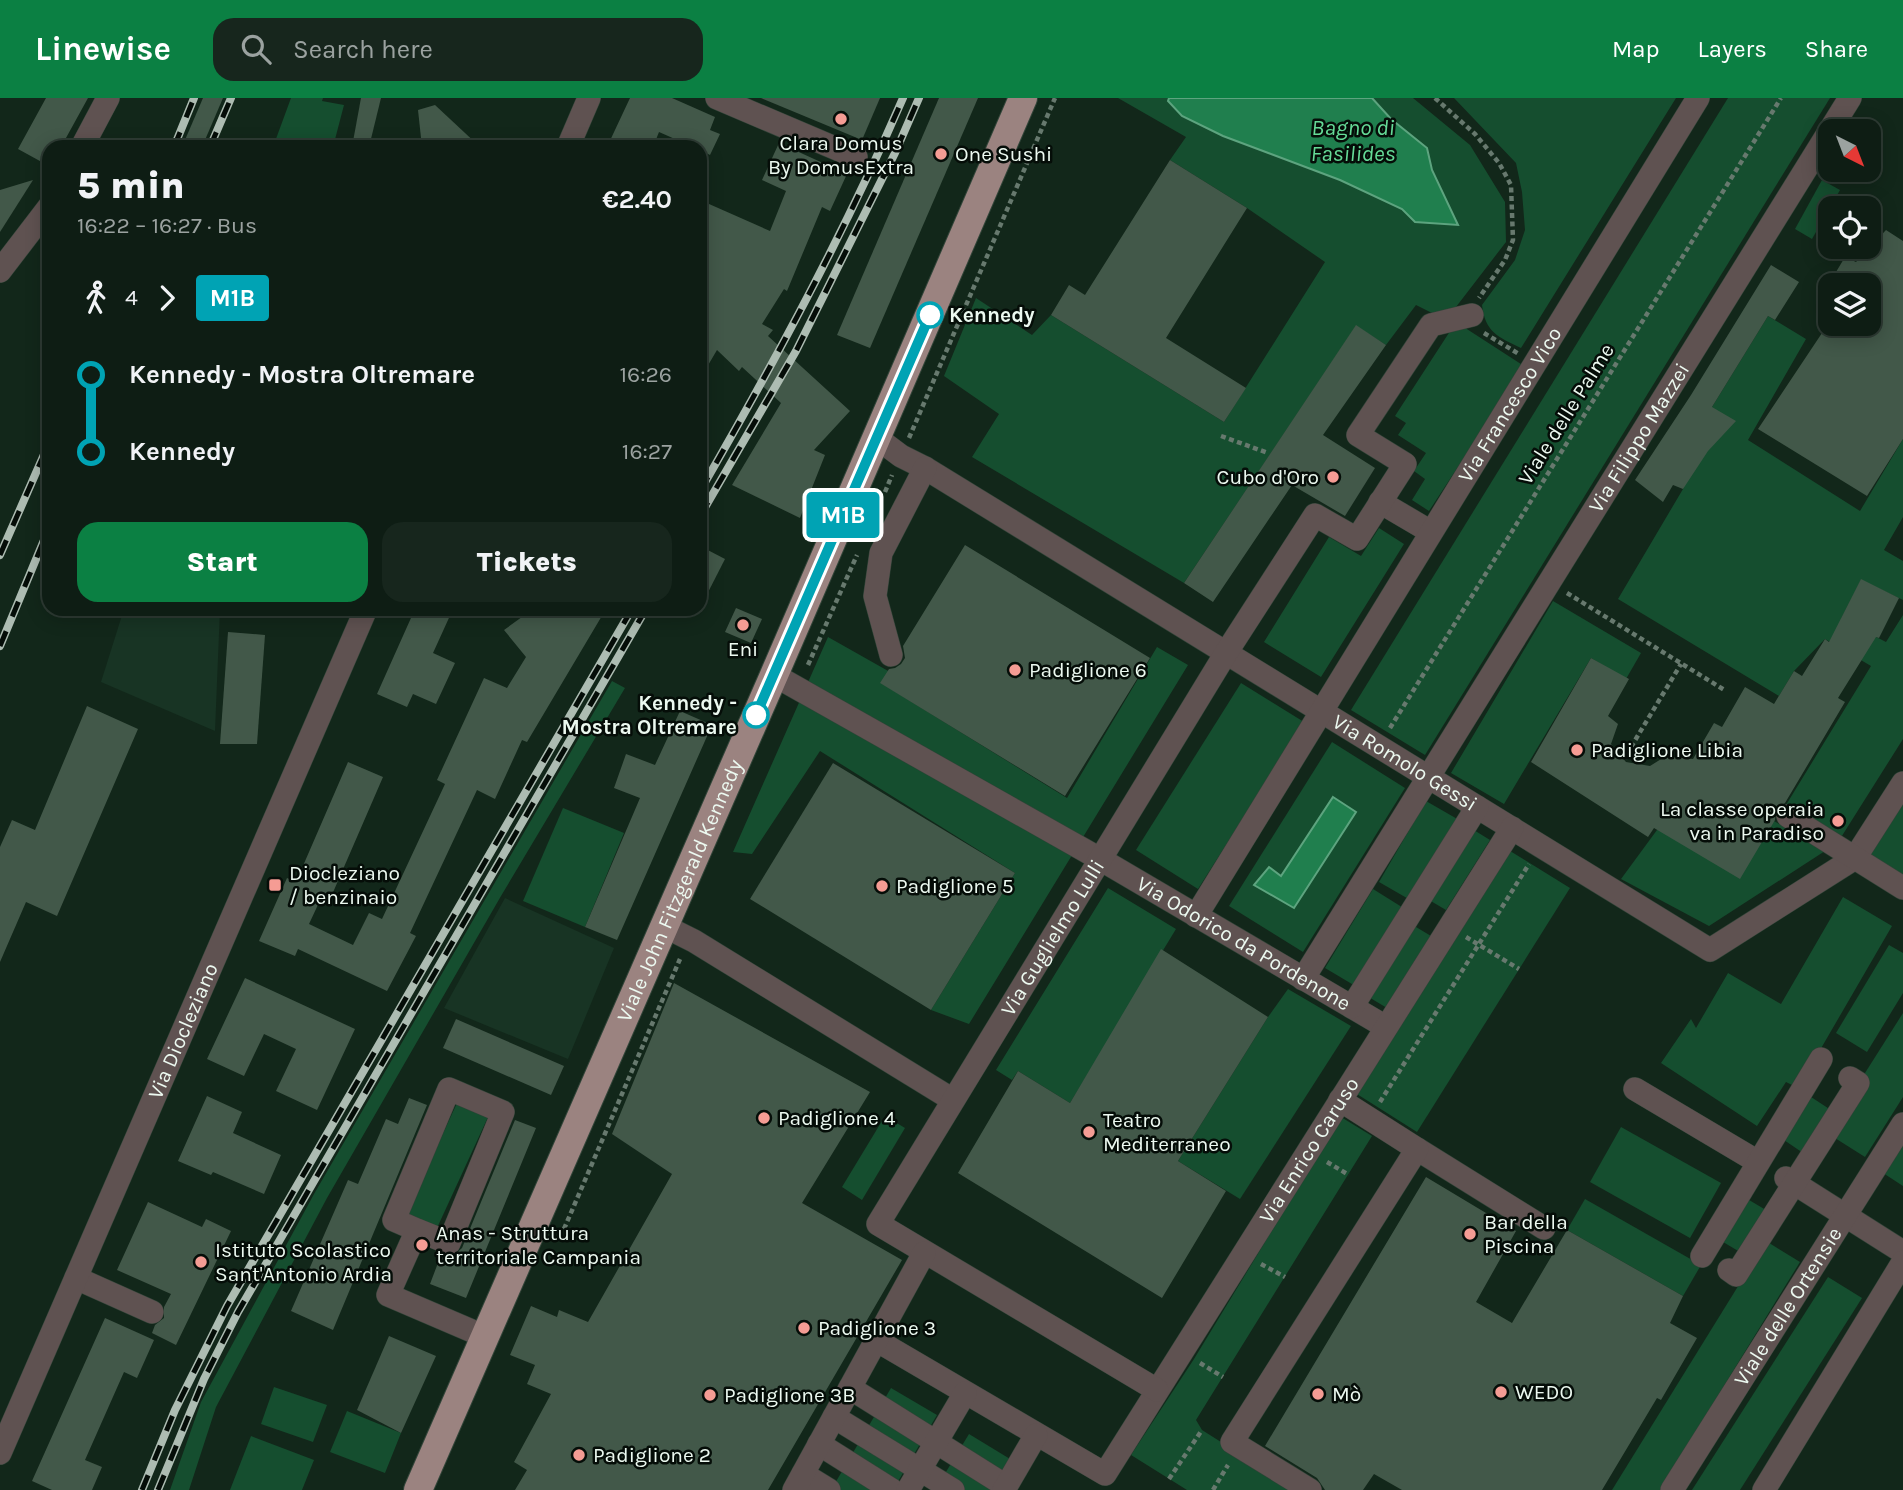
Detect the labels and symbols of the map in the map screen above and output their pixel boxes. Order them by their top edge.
marker: Clara Domus By DomusExtra [833,111,849,127]
water label: Bagno di Fasilides [1311,114,1396,167]
north arrow [1818,119,1881,182]
place label: Clara Domus By DomusExtra [768,131,914,179]
place label: One Sushi [955,142,1052,166]
marker: One Sushi [933,146,949,162]
marker: Kennedy [917,302,943,328]
place label: Kennedy [949,303,1035,327]
street label: Via Francesco Vico [1453,323,1567,487]
street label: Viale delle Palme [1513,339,1619,489]
street label: Via Filippo Mazzei [1584,359,1694,517]
place label: Cubo d'Oro [1217,465,1319,489]
marker: Cubo d'Oro [1325,469,1341,485]
line badge: M1B [803,492,883,538]
marker: Eni [735,617,751,633]
place label: Eni [728,637,758,661]
place label: Padiglione 6 [1029,658,1147,682]
marker: Padiglione 6 [1007,662,1023,678]
place label: Kennedy - Mostra Oltremare [562,691,737,739]
marker: Kennedy - Mostra Oltremare [743,702,769,728]
street label: Via Romolo Gessi [1328,709,1482,816]
place label: Padiglione Libia [1591,738,1743,762]
marker: Padiglione Libia [1569,742,1585,758]
street label: Viale John Fitzgerald Kennedy [612,756,748,1026]
place label: La classe operaia va in Paradiso [1660,797,1824,845]
marker: La classe operaia va in Paradiso [1830,813,1846,829]
street label: Via Guglielmo Lulli [996,855,1109,1020]
place label: Diocleziano / benzinaio [289,861,400,909]
street label: Via Odorico da Pordenone [1132,871,1355,1016]
place label: Padiglione 5 [896,874,1014,898]
marker: Diocleziano / benzinaio [267,877,283,893]
marker: Padiglione 5 [874,878,890,894]
street label: Via Diocleziano [143,959,223,1103]
street label: Via Enrico Caruso [1254,1073,1364,1228]
place label: Padiglione 4 [778,1106,896,1130]
place label: Teatro Mediterraneo [1103,1108,1231,1156]
marker: Padiglione 4 [756,1110,772,1126]
marker: Teatro Mediterraneo [1081,1124,1097,1140]
place label: Bar della Piscina [1484,1210,1568,1258]
place label: Anas - Struttura territoriale Campania [436,1221,641,1269]
street label: Viale delle Ortensie [1729,1223,1847,1390]
marker: Bar della Piscina [1462,1226,1478,1242]
marker: Anas - Struttura territoriale Campania [414,1237,430,1253]
place label: Istituto Scolastico Sant'Antonio Ardia [215,1238,392,1286]
marker: Istituto Scolastico Sant'Antonio Ardia [193,1254,209,1270]
place label: Padiglione 3 [818,1316,936,1340]
marker: Padiglione 3 [796,1320,812,1336]
place label: WEDO [1515,1380,1573,1404]
place label: Mò [1332,1382,1361,1406]
place label: Padiglione 3B [724,1383,855,1407]
marker: WEDO [1493,1384,1509,1400]
marker: Mò [1310,1386,1326,1402]
marker: Padiglione 3B [702,1387,718,1403]
place label: Padiglione 2 [593,1443,711,1467]
marker: Padiglione 2 [571,1447,587,1463]

